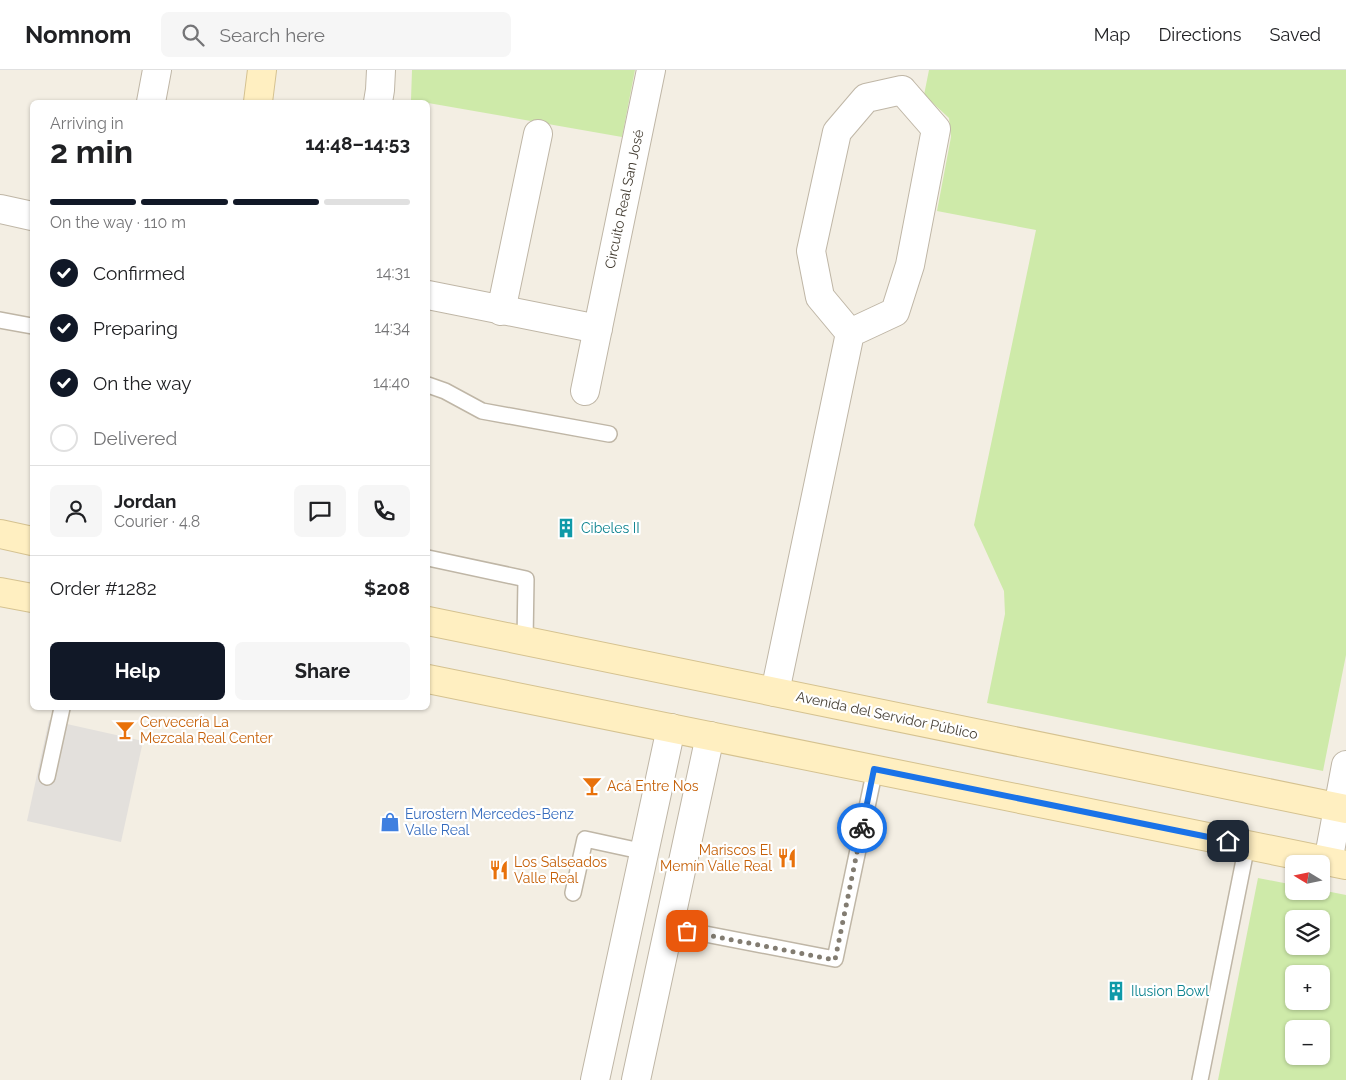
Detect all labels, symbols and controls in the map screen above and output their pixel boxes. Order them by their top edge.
search box [161,12,511,57]
text: Nomnom [25,20,131,49]
icon: search [179,21,207,49]
text: Search here [219,24,325,46]
text: Map [1094,24,1130,45]
text: Directions [1158,24,1242,45]
text: Saved [1270,24,1321,45]
text: Arriving in [50,114,124,133]
street label: Circuito Real San José [601,128,647,270]
text: 14:48–14:53 [305,132,410,154]
text: 2 min [50,133,133,170]
text: On the way · 110 m [50,213,186,232]
icon: check [50,259,78,287]
text: Confirmed [93,262,185,284]
text: 14:31 [376,263,410,282]
icon: check [50,314,78,342]
text: Preparing [93,317,178,339]
text: 14:34 [374,318,410,337]
icon: check [50,369,78,397]
text: On the way [93,372,192,394]
text: 14:40 [373,373,410,392]
text: Delivered [93,427,177,449]
button: person [50,485,102,537]
button: chat [294,485,346,537]
button: phone [358,485,410,537]
text: Jordan [114,490,177,512]
text: Courier · 4.8 [114,512,200,531]
building icon: Cibeles II [555,517,577,539]
place label: Cibeles II [581,520,640,536]
text: Order #1282 [50,577,157,599]
text: $208 [364,577,410,599]
button: Help [50,642,225,700]
button: Share [235,642,410,700]
street label: Avenida del Servidor Público [795,688,979,742]
place label: Cervecería La Mezcala Real Center [140,714,273,746]
bar icon: Cervecería La Mezcala Real Center [114,719,136,741]
bar icon: Acá Entre Nos [581,775,603,797]
place label: Acá Entre Nos [607,778,699,794]
courier [837,803,887,853]
place label: Eurostern Mercedes-Benz Valle Real [405,806,574,838]
shop icon: Eurostern Mercedes-Benz Valle Real [379,811,401,833]
icon: bike [848,814,876,842]
pin [1207,820,1249,862]
icon: home [1214,827,1242,855]
place label: Mariscos El Memín Valle Real [660,842,772,874]
restaurant icon: Mariscos El Memín Valle Real [776,847,798,869]
place label: Los Salseados Valle Real [514,854,607,886]
north arrow [1285,855,1330,900]
map controls [1285,855,1330,1065]
restaurant icon: Los Salseados Valle Real [488,859,510,881]
pin [666,910,708,952]
button: layers [1285,910,1330,955]
icon: bag [673,917,701,945]
button: + [1285,965,1330,1010]
building icon: Ilusion Bowl [1105,980,1127,1002]
place label: Ilusion Bowl [1131,983,1209,999]
button: − [1285,1020,1330,1065]

